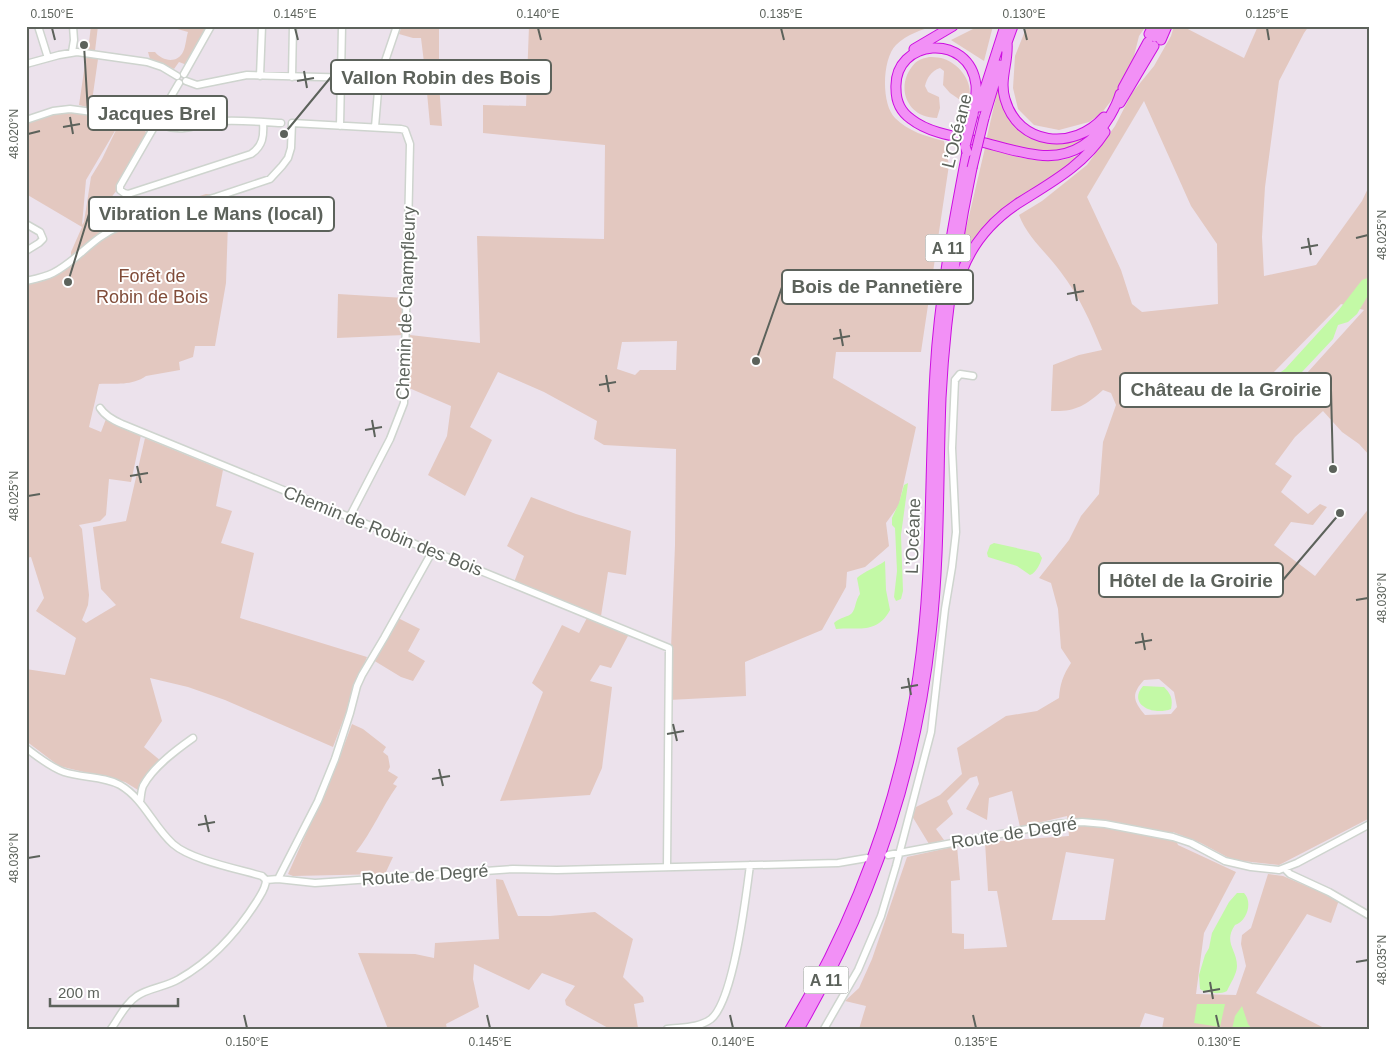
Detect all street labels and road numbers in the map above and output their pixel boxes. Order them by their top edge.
street label: L’Océane [938,92,976,170]
street label: Chemin de Champfleury [393,206,419,400]
road number: A 11 [926,234,970,262]
street label: Chemin de Robin des Bois [280,482,486,580]
street label: L’Océane [902,498,924,574]
street label: Route de Degré [950,813,1078,853]
street label: Route de Degré [361,861,489,889]
road number: A 11 [804,966,848,994]

